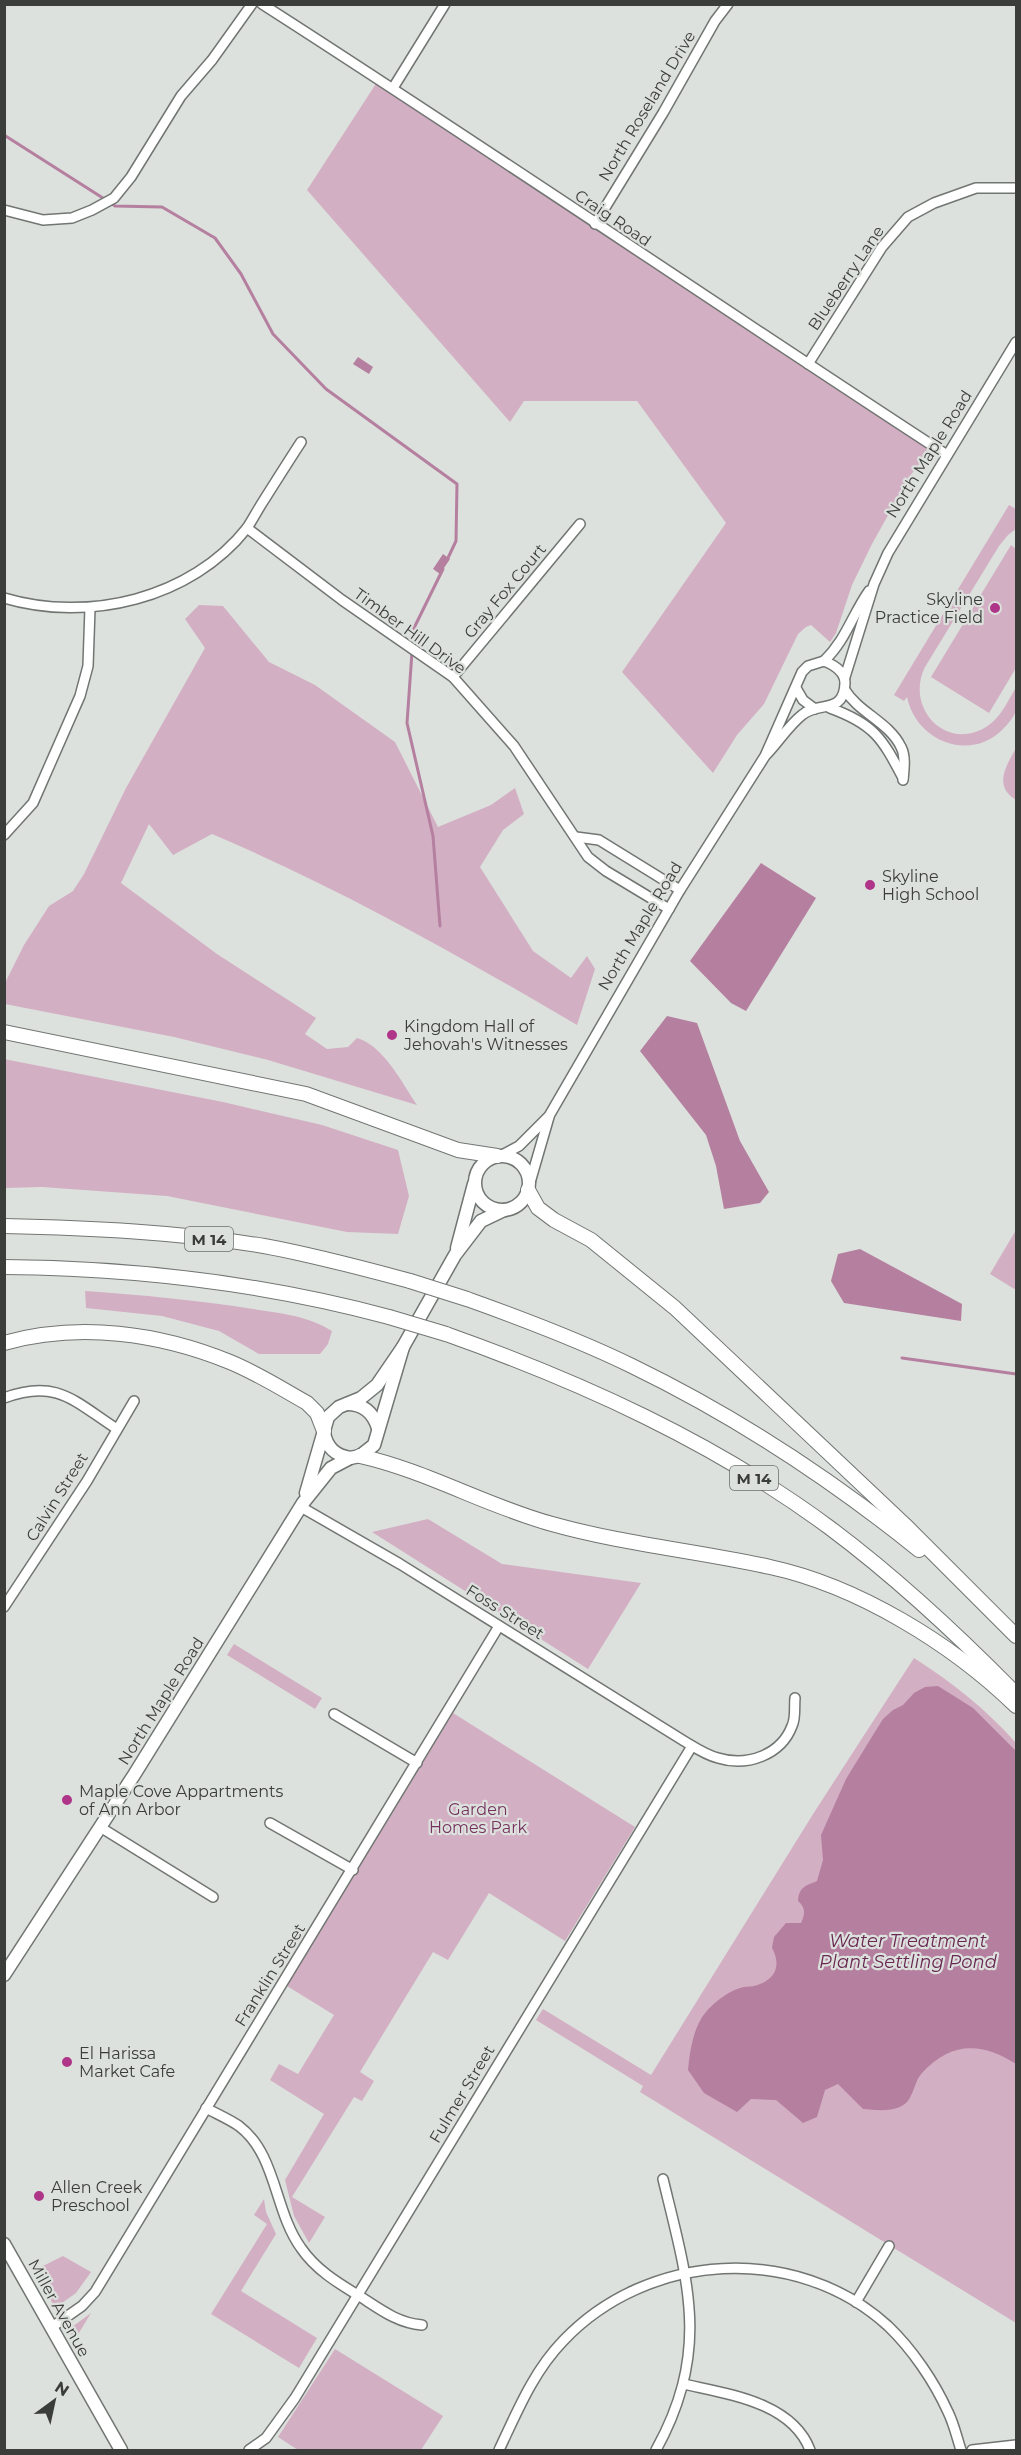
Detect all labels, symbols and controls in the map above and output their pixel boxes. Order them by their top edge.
street label: North Roseland Drive [595,27,699,185]
street label: Craig Road [571,186,655,250]
street label: Blueberry Lane [804,222,888,334]
street label: North Maple Road [882,387,976,521]
street label: Gray Fox Court [460,540,550,642]
street label: Timber Hill Drive [350,584,470,678]
place label: Skyline Practice Field [875,590,983,627]
marker: Skyline Practice Field [988,601,1002,615]
street label: North Maple Road [594,858,686,994]
place label: Skyline High School [882,867,979,904]
marker: Skyline High School [863,878,877,892]
place label: Kingdom Hall of Jehovah's Witnesses [403,1017,568,1054]
marker: Kingdom Hall of Jehovah's Witnesses [385,1028,399,1042]
road number: M 14 [185,1227,233,1251]
street label: Calvin Street [22,1449,92,1545]
road number: M 14 [730,1466,778,1490]
street label: Foss Street [463,1581,548,1644]
street label: North Maple Road [114,1634,208,1768]
place label: Maple Cove Appartments of Ann Arbor [79,1782,283,1819]
marker: Maple Cove Appartments of Ann Arbor [60,1793,74,1807]
park label: Garden Homes Park [429,1800,528,1837]
street label: Franklin Street [231,1920,309,2030]
water label: Water Treatment Plant Settling Pond [819,1930,998,1973]
street label: Fulmer Street [425,2041,499,2146]
place label: El Harissa Market Cafe [79,2044,175,2081]
marker: El Harissa Market Cafe [60,2055,74,2069]
place label: Allen Creek Preschool [51,2178,143,2215]
marker: Allen Creek Preschool [32,2189,46,2203]
street label: Miller Avenue [24,2256,94,2360]
north arrow [24,2371,84,2431]
text: N [51,2377,72,2400]

